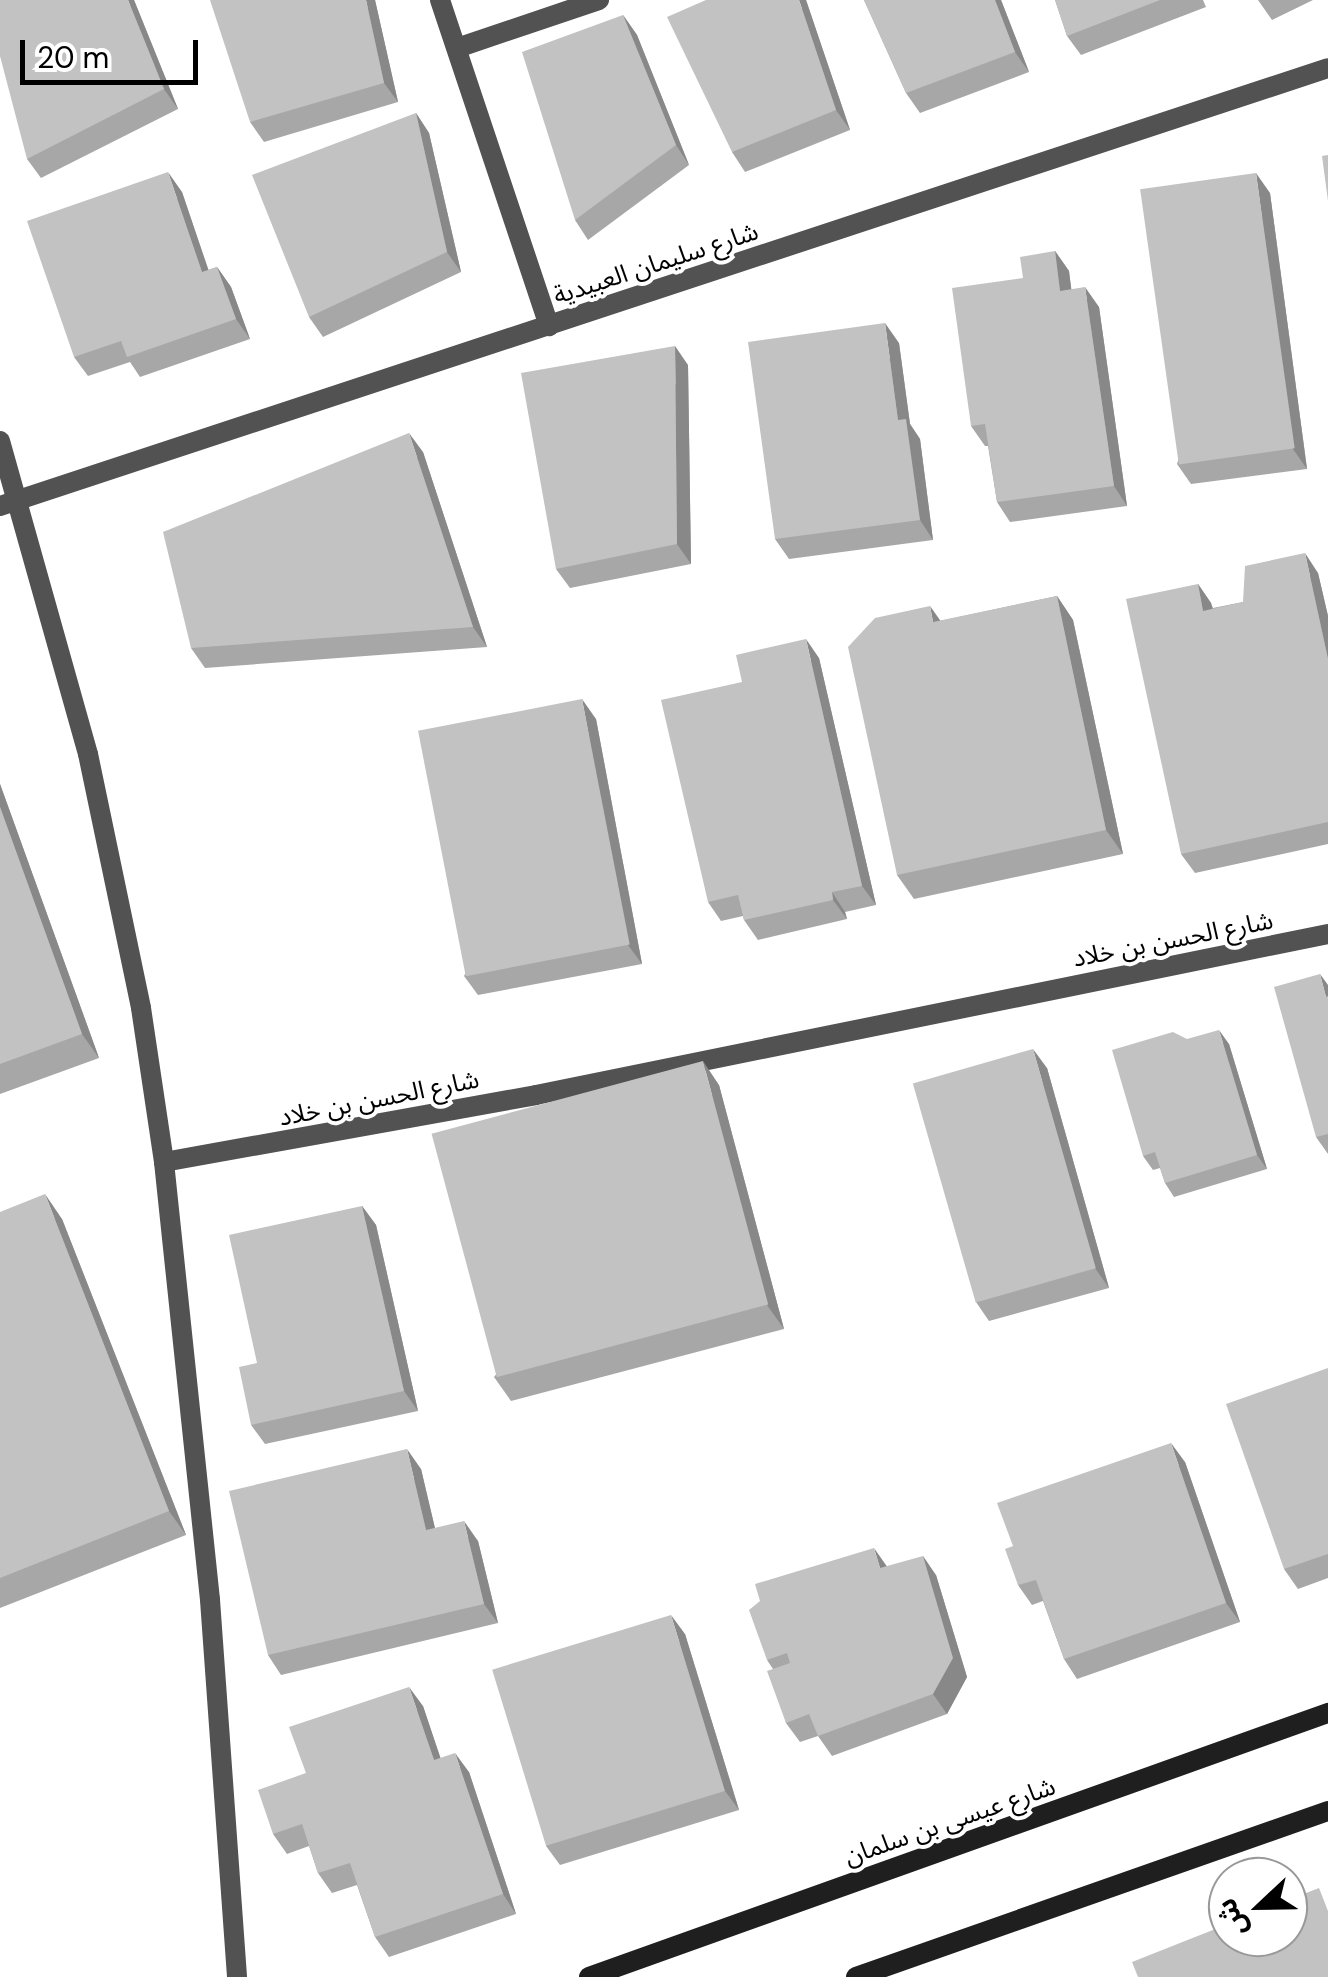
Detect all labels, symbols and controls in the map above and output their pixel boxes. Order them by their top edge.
scale bar [25,20,202,82]
text: 20 m [37,38,109,77]
street label: شارع سليمان العبيدية [550,217,762,311]
street label: شارع الحسن بن خلاد [1070,906,1276,974]
street label: شارع الحسن بن خلاد [276,1065,482,1133]
street label: شارع عيسى بن سلمان [841,1772,1059,1872]
north arrow [1208,1857,1308,1957]
text: ش [1207,1893,1256,1942]

